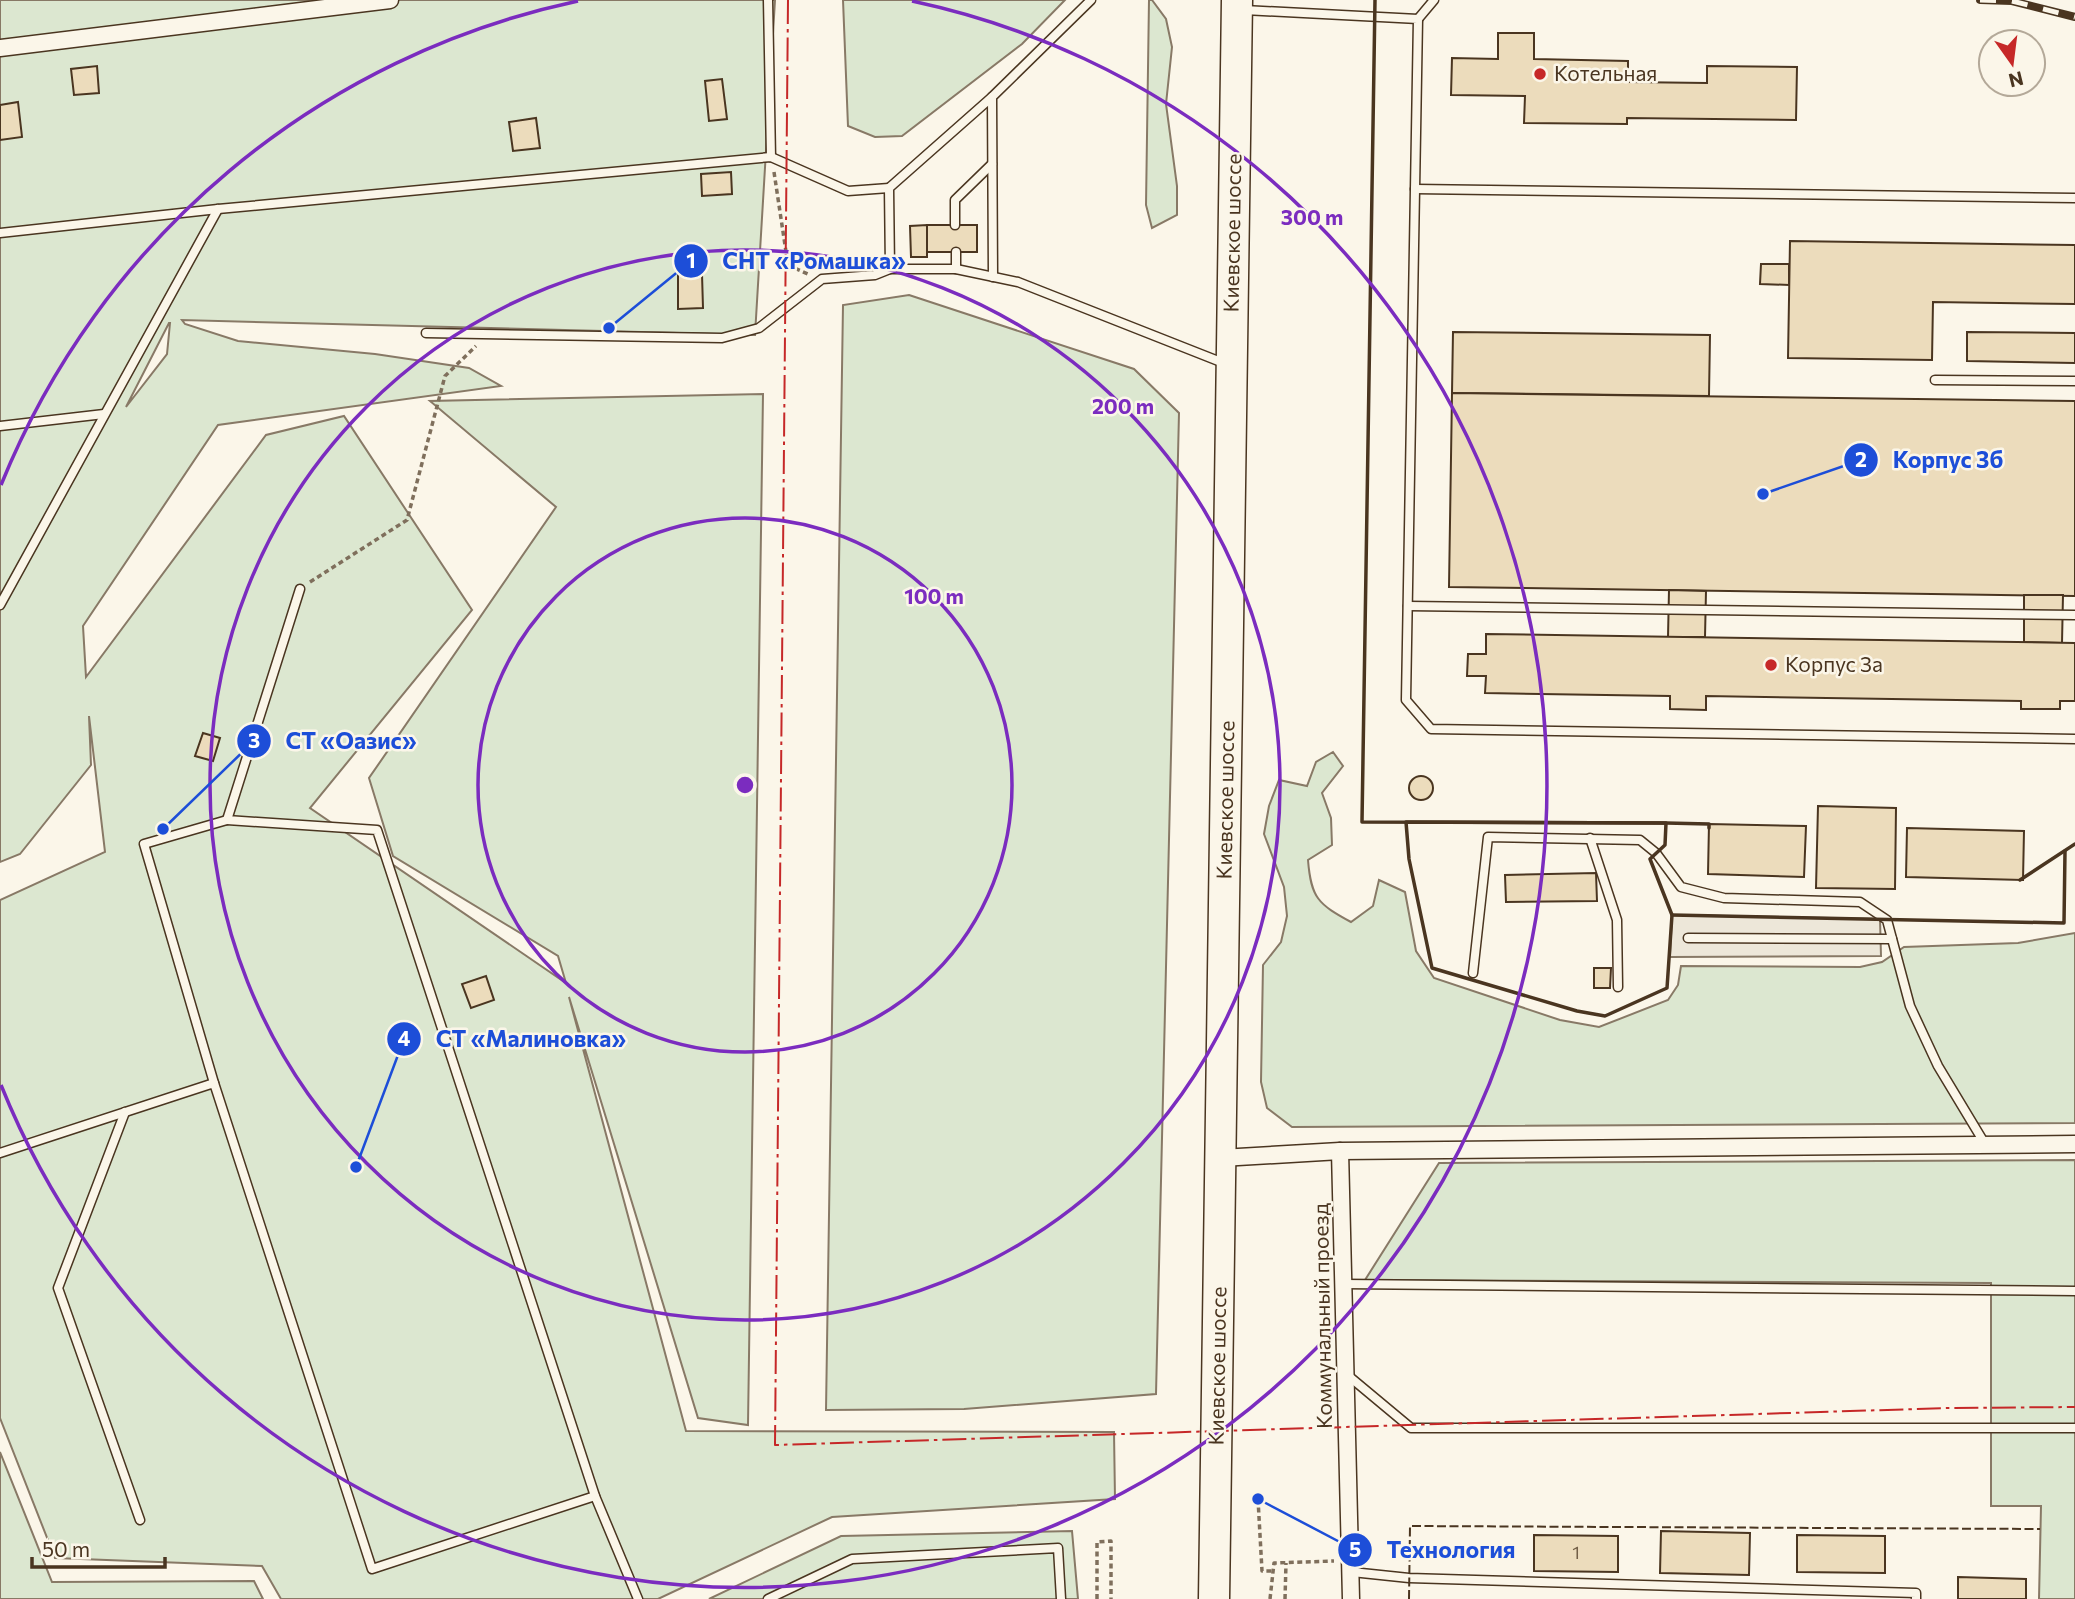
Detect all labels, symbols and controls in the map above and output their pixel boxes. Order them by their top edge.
north arrow [1977,28,2047,98]
place label: Котельная [1554,60,1657,85]
marker: Котельная [1532,66,1548,82]
text: N [2007,67,2026,93]
street label: Киевское шоссе [1218,153,1245,313]
text: 300 m [1281,204,1343,229]
callout: СНТ «Ромашка» [673,239,920,283]
text: СНТ «Ромашка» [722,246,906,274]
text: 1 [686,247,696,272]
text: 200 m [1092,393,1154,418]
callout: Корпус 3б [1844,438,2018,482]
text: Корпус 3б [1893,445,2003,473]
text: 2 [1855,446,1867,471]
text: 100 m [904,583,964,608]
place label: Корпус 3a [1785,651,1883,676]
marker: Корпус 3a [1763,657,1779,673]
callout: СТ «Оазис» [237,719,431,763]
street label: Киевское шоссе [1211,720,1238,880]
text: СТ «Оазис» [285,726,417,754]
text: 3 [248,727,260,752]
centre of rings [733,773,757,797]
callout: СТ «Малиновка» [387,1017,640,1061]
text: СТ «Малиновка» [436,1024,626,1052]
text: 4 [398,1025,411,1050]
street label: Коммунальный проезд [1307,1203,1336,1429]
street label: Киевское шоссе [1203,1286,1230,1446]
scale bar [32,1526,164,1570]
callout: Технология [1338,1528,1530,1572]
text: Технология [1387,1535,1515,1563]
text: 50 m [42,1536,90,1561]
text: 5 [1349,1536,1361,1561]
house number: 1 [1572,1541,1580,1563]

